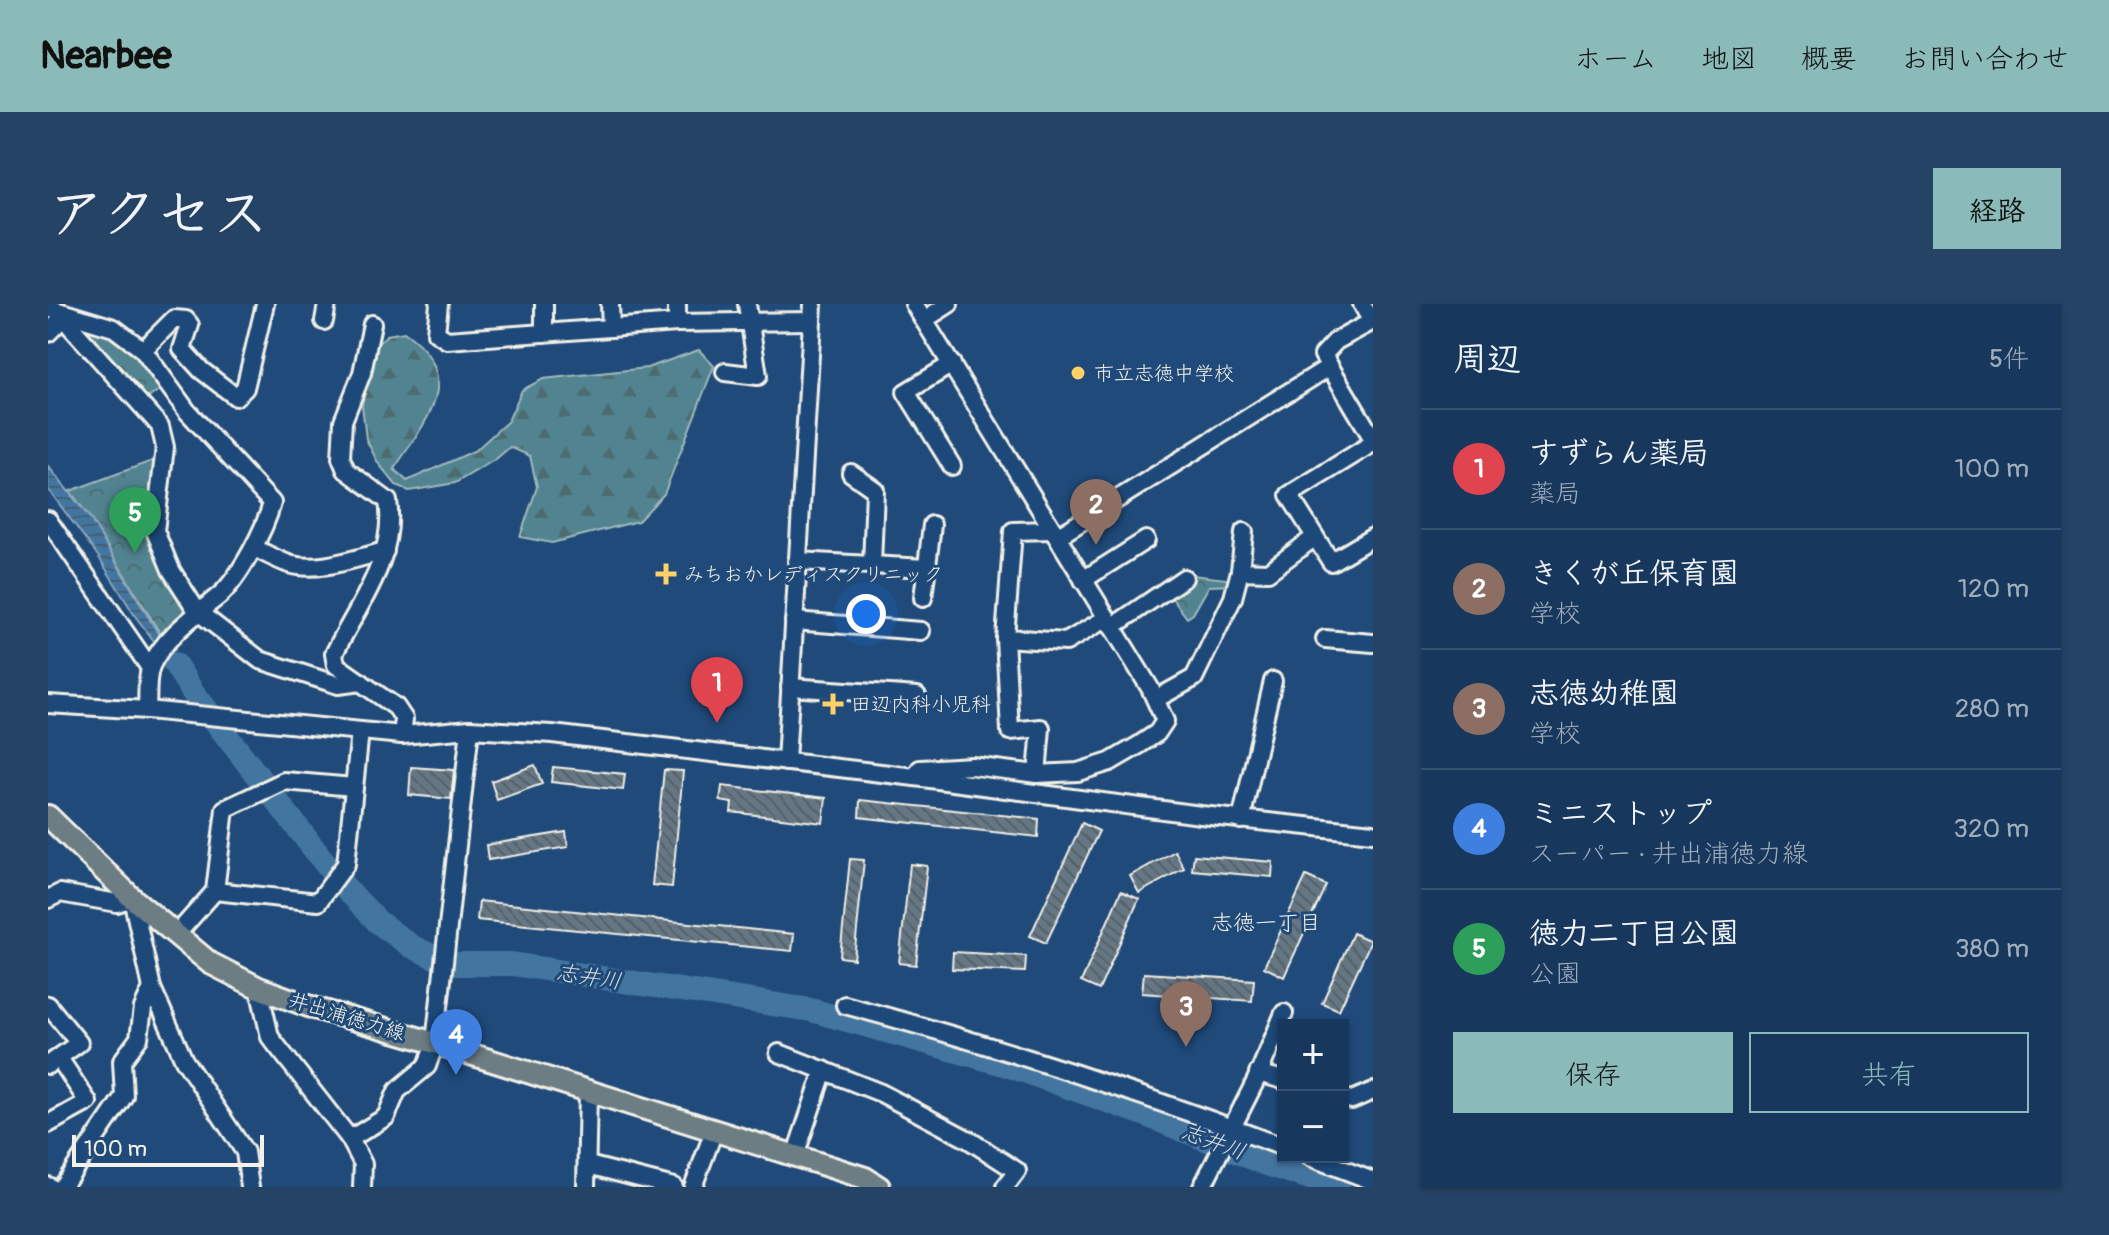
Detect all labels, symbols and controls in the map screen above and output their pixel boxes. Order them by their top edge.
text: Nearbee [40,32,172,80]
text: ホーム [1574,42,1657,77]
text: 地図 [1701,42,1757,77]
text: 概要 [1801,42,1857,77]
text: お問い合わせ [1901,42,2069,77]
button: 経路 [1933,168,2061,249]
text: アクセス [48,180,269,249]
text: 周辺 [1453,338,1521,381]
text: 5件 [1989,343,2029,375]
place label: 市立志徳中学校 [1094,361,1234,386]
marker: 市立志徳中学校 [1069,364,1087,382]
text: すずらん薬局 [1529,435,1709,472]
text: 1 [1474,453,1484,485]
text: 100 m [1955,453,2029,485]
text: 薬局 [1529,478,1581,510]
pin: 2 [1070,479,1122,545]
pin: 5 [109,487,161,553]
text: きくが丘保育園 [1529,555,1739,592]
place label: みちおかレディスクリニック [684,562,943,587]
marker: みちおかレディスクリニック [655,563,677,585]
text: 2 [1472,573,1486,605]
text: 120 m [1958,573,2029,605]
your location [846,594,886,634]
text: 学校 [1529,598,1581,630]
pin: 1 [691,657,743,723]
text: 志徳幼稚園 [1529,675,1679,712]
place label: 田辺内科小児科 [851,692,991,717]
marker: 田辺内科小児科 [822,693,844,715]
text: 3 [1472,693,1486,725]
text: 280 m [1955,693,2029,725]
text: 学校 [1529,718,1581,750]
text: ミニストップ [1529,795,1712,832]
text: 4 [1471,813,1487,845]
text: 320 m [1953,813,2029,845]
text: スーパー · 井出浦徳力線 [1529,838,1808,870]
district label: 志徳一丁目 [1211,909,1321,937]
text: 徳力二丁目公園 [1529,915,1739,952]
text: 5 [1472,933,1486,965]
text: 380 m [1955,933,2029,965]
water label: 志井川 [554,958,624,996]
text: 公園 [1529,958,1581,990]
pin: 3 [1160,981,1212,1047]
street label: 井出浦徳力線 [286,987,408,1046]
pin: 4 [430,1009,482,1075]
map controls [1277,1019,1349,1163]
button: + [1277,1019,1349,1091]
button: 保存 [1453,1032,1733,1113]
button: 共有 [1749,1032,2029,1113]
button: − [1277,1091,1349,1163]
water label: 志井川 [1178,1117,1249,1166]
scale bar [72,1131,264,1167]
text: 100 m [84,1135,147,1163]

